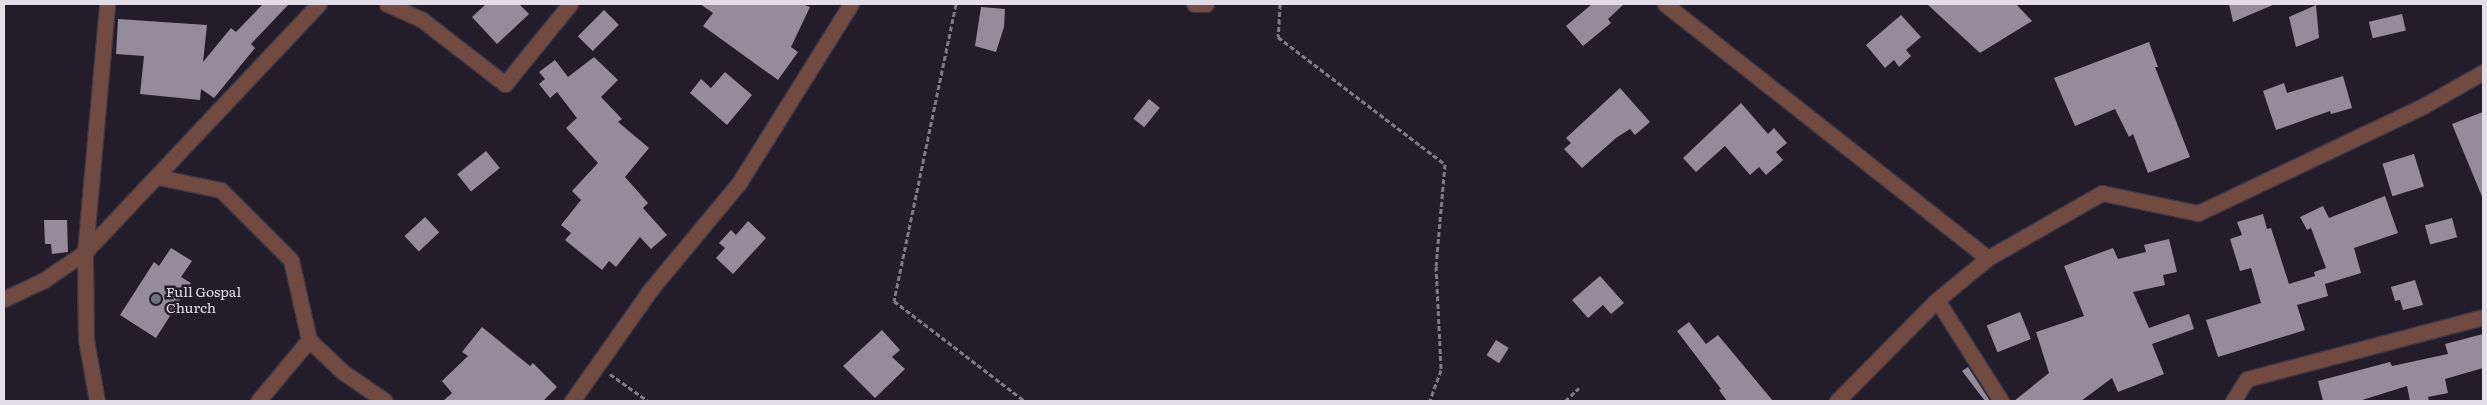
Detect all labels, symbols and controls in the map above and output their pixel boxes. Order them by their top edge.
place label: Full Gospal Church [166,283,241,316]
marker: Full Gospal Church [150,293,162,305]

